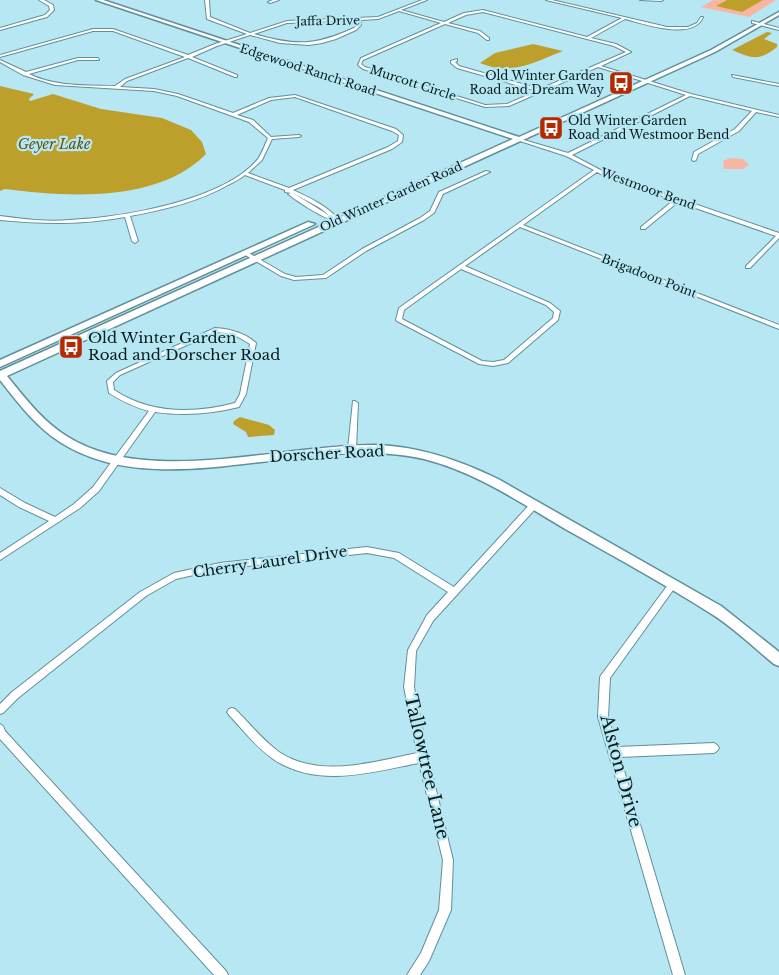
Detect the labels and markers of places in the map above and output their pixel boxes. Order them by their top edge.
place label: Old Winter Garden Road and Dream Way [469,68,604,97]
bus stop icon: Old Winter Garden Road and Dream Way [608,70,634,96]
place label: Old Winter Garden Road and Westmoor Bend [568,113,729,142]
bus stop icon: Old Winter Garden Road and Westmoor Bend [538,115,564,141]
place label: Old Winter Garden Road and Dorscher Road [88,328,280,364]
bus stop icon: Old Winter Garden Road and Dorscher Road [58,334,84,360]

